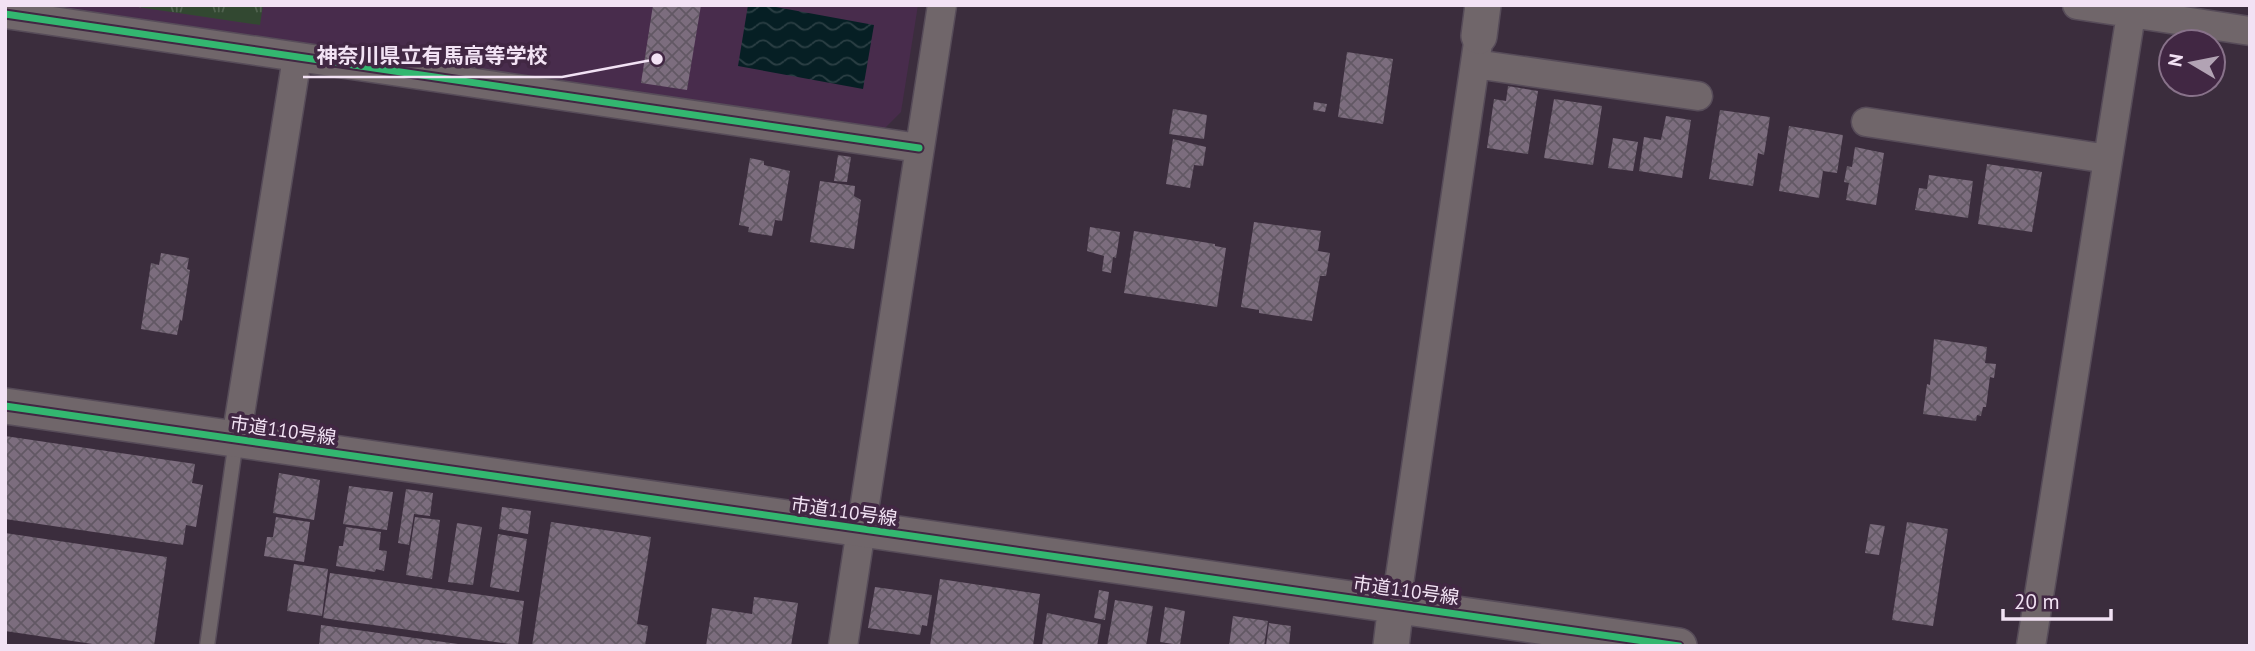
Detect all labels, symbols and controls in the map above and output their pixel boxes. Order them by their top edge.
north arrow [2157,28,2227,98]
callout: 神奈川県立有馬高等学校 [303,35,562,77]
text: 神奈川県立有馬高等学校 [317,42,548,69]
text: N [2162,52,2188,68]
street label: 市道110号線 [228,411,338,449]
street label: 市道110号線 [789,492,899,530]
street label: 市道110号線 [1351,571,1461,609]
scale bar [2003,578,2112,622]
text: 20 m [2014,588,2060,615]

